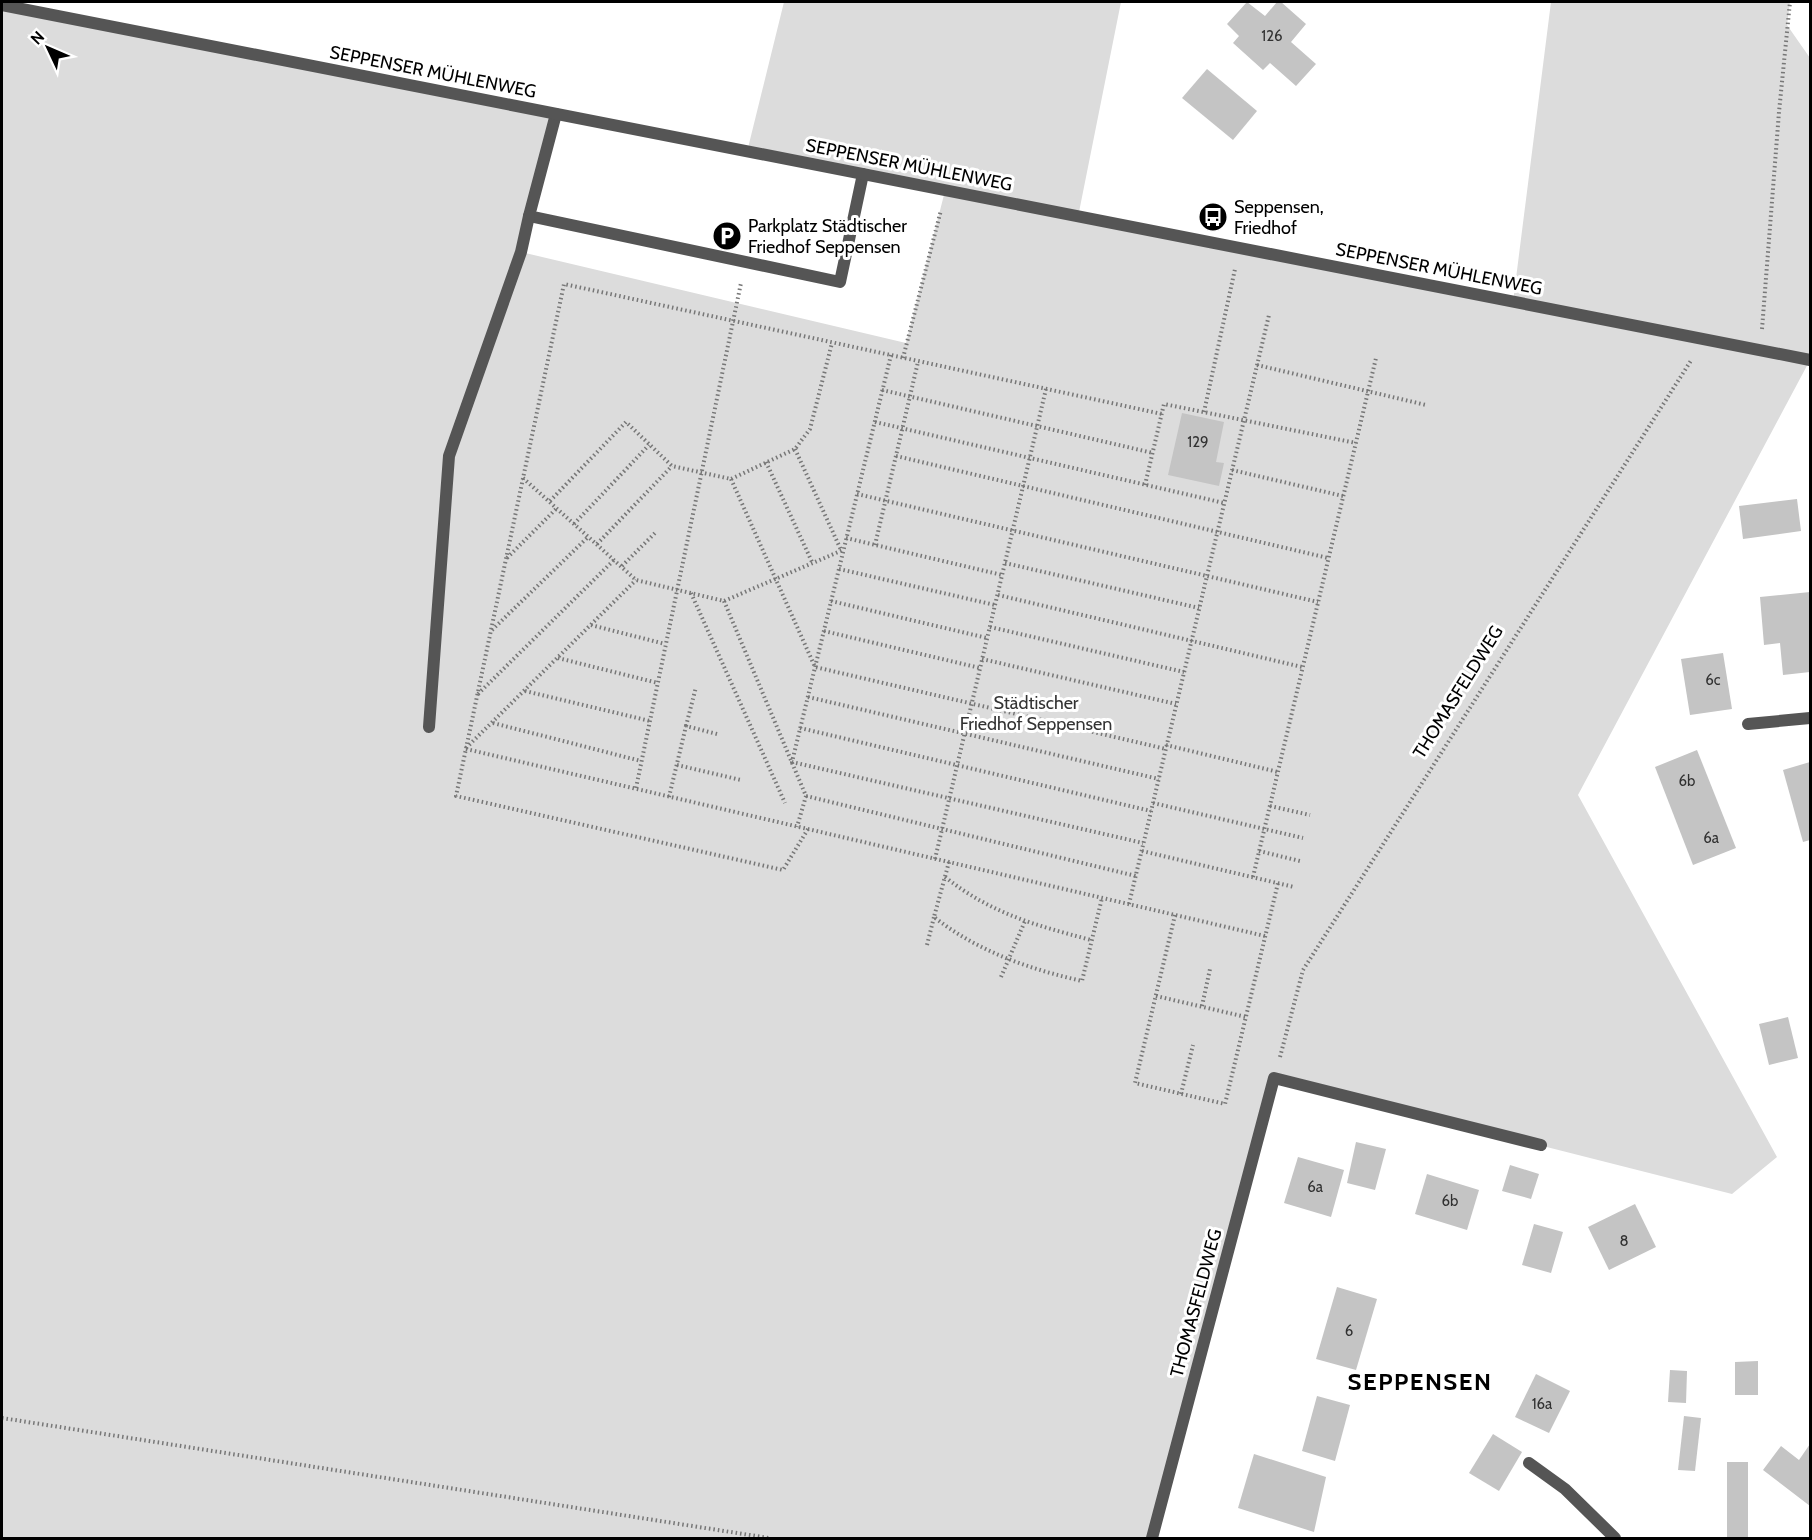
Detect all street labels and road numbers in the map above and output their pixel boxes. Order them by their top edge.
street label: SEPPENSER MÜHLENWEG [328,41,538,103]
street label: SEPPENSER MÜHLENWEG [804,134,1014,196]
street label: SEPPENSER MÜHLENWEG [1334,238,1544,300]
street label: THOMASFELDWEG [1408,621,1508,763]
street label: THOMASFELDWEG [1166,1226,1226,1380]

